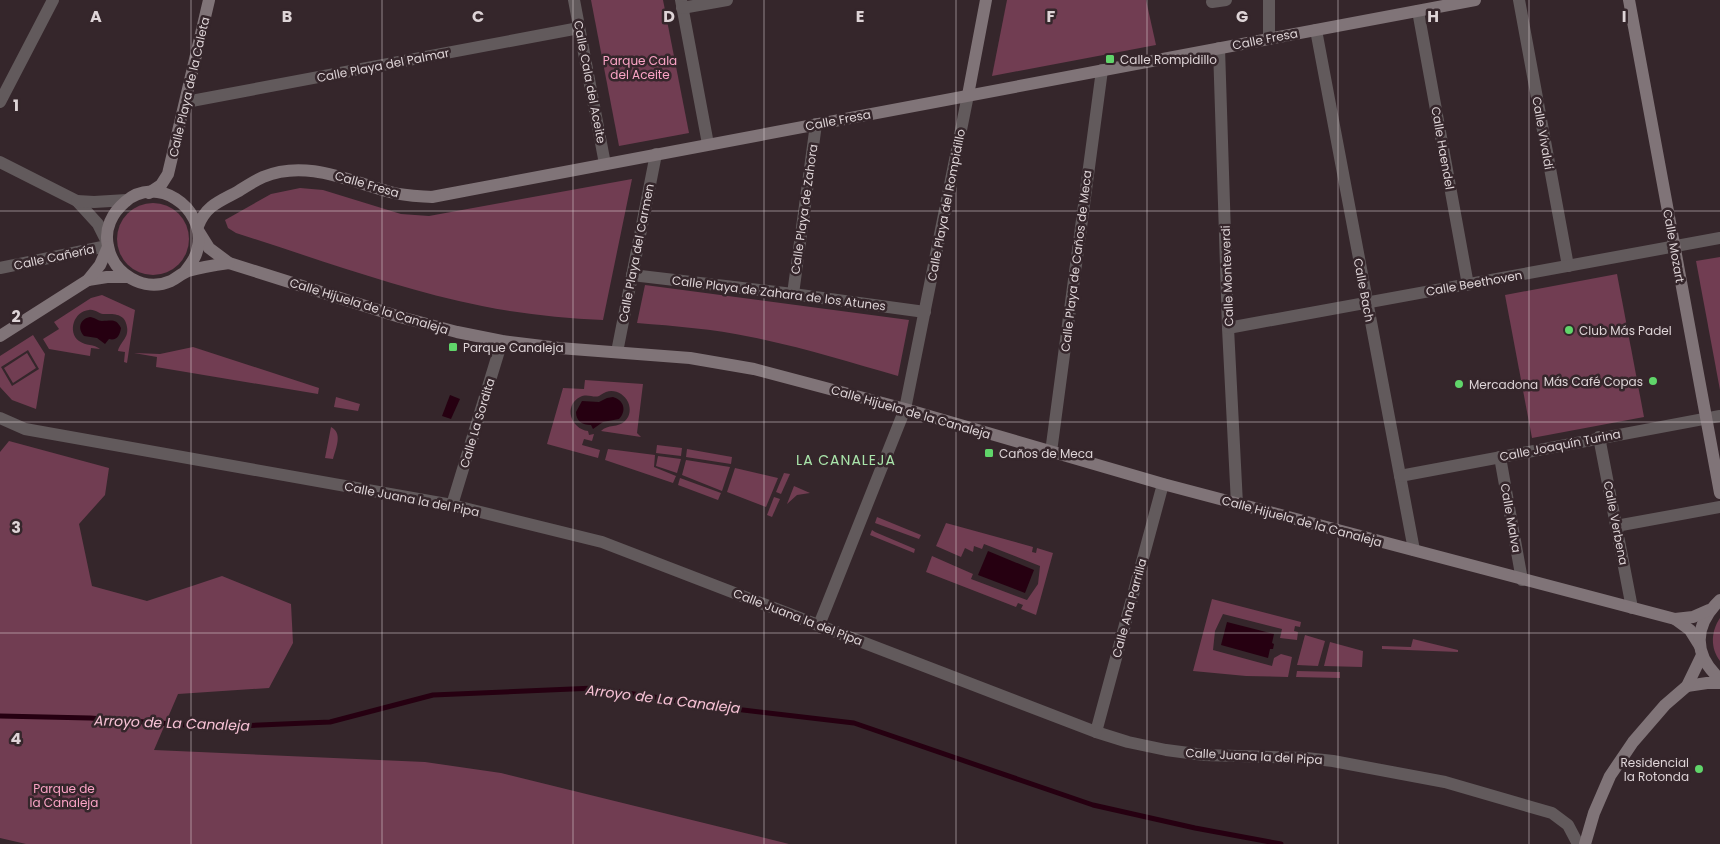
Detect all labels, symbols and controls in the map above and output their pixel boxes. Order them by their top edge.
text: A [90,5,102,28]
text: B [282,5,292,28]
text: C [472,5,484,28]
text: D [663,5,675,28]
text: E [856,5,864,28]
text: F [1047,5,1056,28]
text: G [1236,5,1248,28]
text: H [1427,5,1439,28]
text: I [1622,5,1626,28]
street label: Calle Playa de la Caleta [165,15,213,159]
street label: Calle Cala del Aceite [570,19,610,145]
street label: Calle Fresa [1231,24,1299,54]
street label: Calle Playa del Palmar [315,44,451,86]
place label: Calle Rompidillo [1120,51,1217,68]
park label: Parque Cala del Aceite [603,52,677,83]
marker: Calle Rompidillo [1104,53,1116,65]
text: 1 [13,94,19,117]
street label: Calle Vivaldi [1528,95,1558,171]
street label: Calle Fresa [804,105,872,135]
street label: Calle Haendel [1427,105,1459,191]
street label: Calle Playa del Rompidillo [923,127,969,283]
street label: Calle Playa de Zahora [786,143,822,275]
street label: Calle Fresa [333,167,401,201]
street label: Calle Playa de Caños de Meca [1056,169,1096,353]
street label: Calle Playa del Carmen [614,182,658,324]
street label: Calle Mozart [1659,208,1689,284]
street label: Calle Monteverdi [1217,225,1237,327]
street label: Calle Cañería [12,240,96,274]
street label: Calle Bach [1350,257,1378,323]
street label: Calle Beethoven [1424,266,1524,300]
street label: Calle Playa de Zahara de los Atunes [671,271,887,315]
street label: Calle Hijuela de la Canaleja [288,274,450,338]
text: 2 [11,305,21,328]
place label: Club Más Padel [1579,322,1672,339]
marker: Club Más Padel [1563,324,1575,336]
place label: Parque Canaleja [463,339,564,356]
marker: Parque Canaleja [447,341,459,353]
place label: Más Café Copas [1544,373,1643,390]
marker: Más Café Copas [1647,375,1659,387]
street label: Calle La Sordita [455,376,499,470]
place label: Mercadona [1469,376,1538,393]
marker: Mercadona [1453,378,1465,390]
street label: Calle Hijuela de la Canaleja [829,381,993,443]
street label: Calle Joaquín Turina [1498,425,1622,465]
place label: Caños de Meca [999,445,1093,462]
marker: Caños de Meca [983,447,995,459]
district label: LA CANALEJA [796,450,896,470]
street label: Calle Juana la del Pipa [343,478,481,520]
street label: Calle Verbena [1600,480,1632,566]
street label: Calle Malva [1497,482,1525,554]
street label: Calle Hijuela de la Canaleja [1220,491,1384,551]
text: 3 [11,516,21,539]
street label: Calle Ana Parrilla [1108,557,1150,659]
street label: Calle Juana la del Pipa [731,584,865,650]
water label: Arroyo de La Canaleja [584,679,742,718]
water label: Arroyo de La Canaleja [93,710,251,736]
text: 4 [11,727,22,750]
street label: Calle Juana la del Pipa [1185,744,1323,768]
place label: Residencial la Rotonda [1621,754,1689,785]
marker: Residencial la Rotonda [1693,763,1705,775]
park label: Parque de la Canaleja [30,780,98,811]

